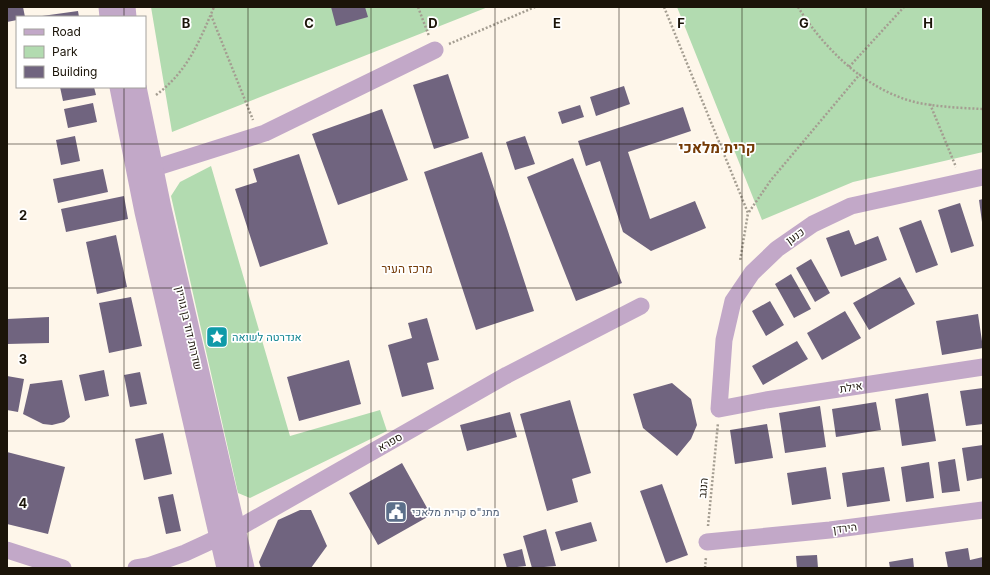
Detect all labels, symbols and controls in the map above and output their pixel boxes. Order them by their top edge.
text: B [182,15,191,31]
text: C [304,15,314,31]
text: D [428,15,438,31]
text: E [553,15,561,31]
text: F [677,15,685,31]
text: G [799,15,809,31]
text: H [923,15,933,31]
legend [16,16,146,88]
text: Road [52,24,81,39]
text: Park [52,44,78,59]
text: Building [52,64,97,79]
district label: קרית מלאכי [679,138,755,157]
text: 2 [19,207,27,223]
street label: כנען [783,225,807,247]
district label: מרכז העיר [381,261,433,276]
street label: שדרות דוד בן גוריון [173,285,205,371]
place icon: אנדרטה לשואה [204,324,230,350]
place label: אנדרטה לשואה [232,330,302,344]
text: 3 [19,351,27,367]
street label: אילת [839,378,863,396]
street label: ספרא [375,429,405,455]
street label: הנגב [695,477,711,499]
text: 4 [19,495,28,511]
public building icon: מתנ"ס קרית מלאכי [383,499,409,525]
place label: מתנ"ס קרית מלאכי [412,505,500,519]
street label: הירדן [832,520,858,536]

